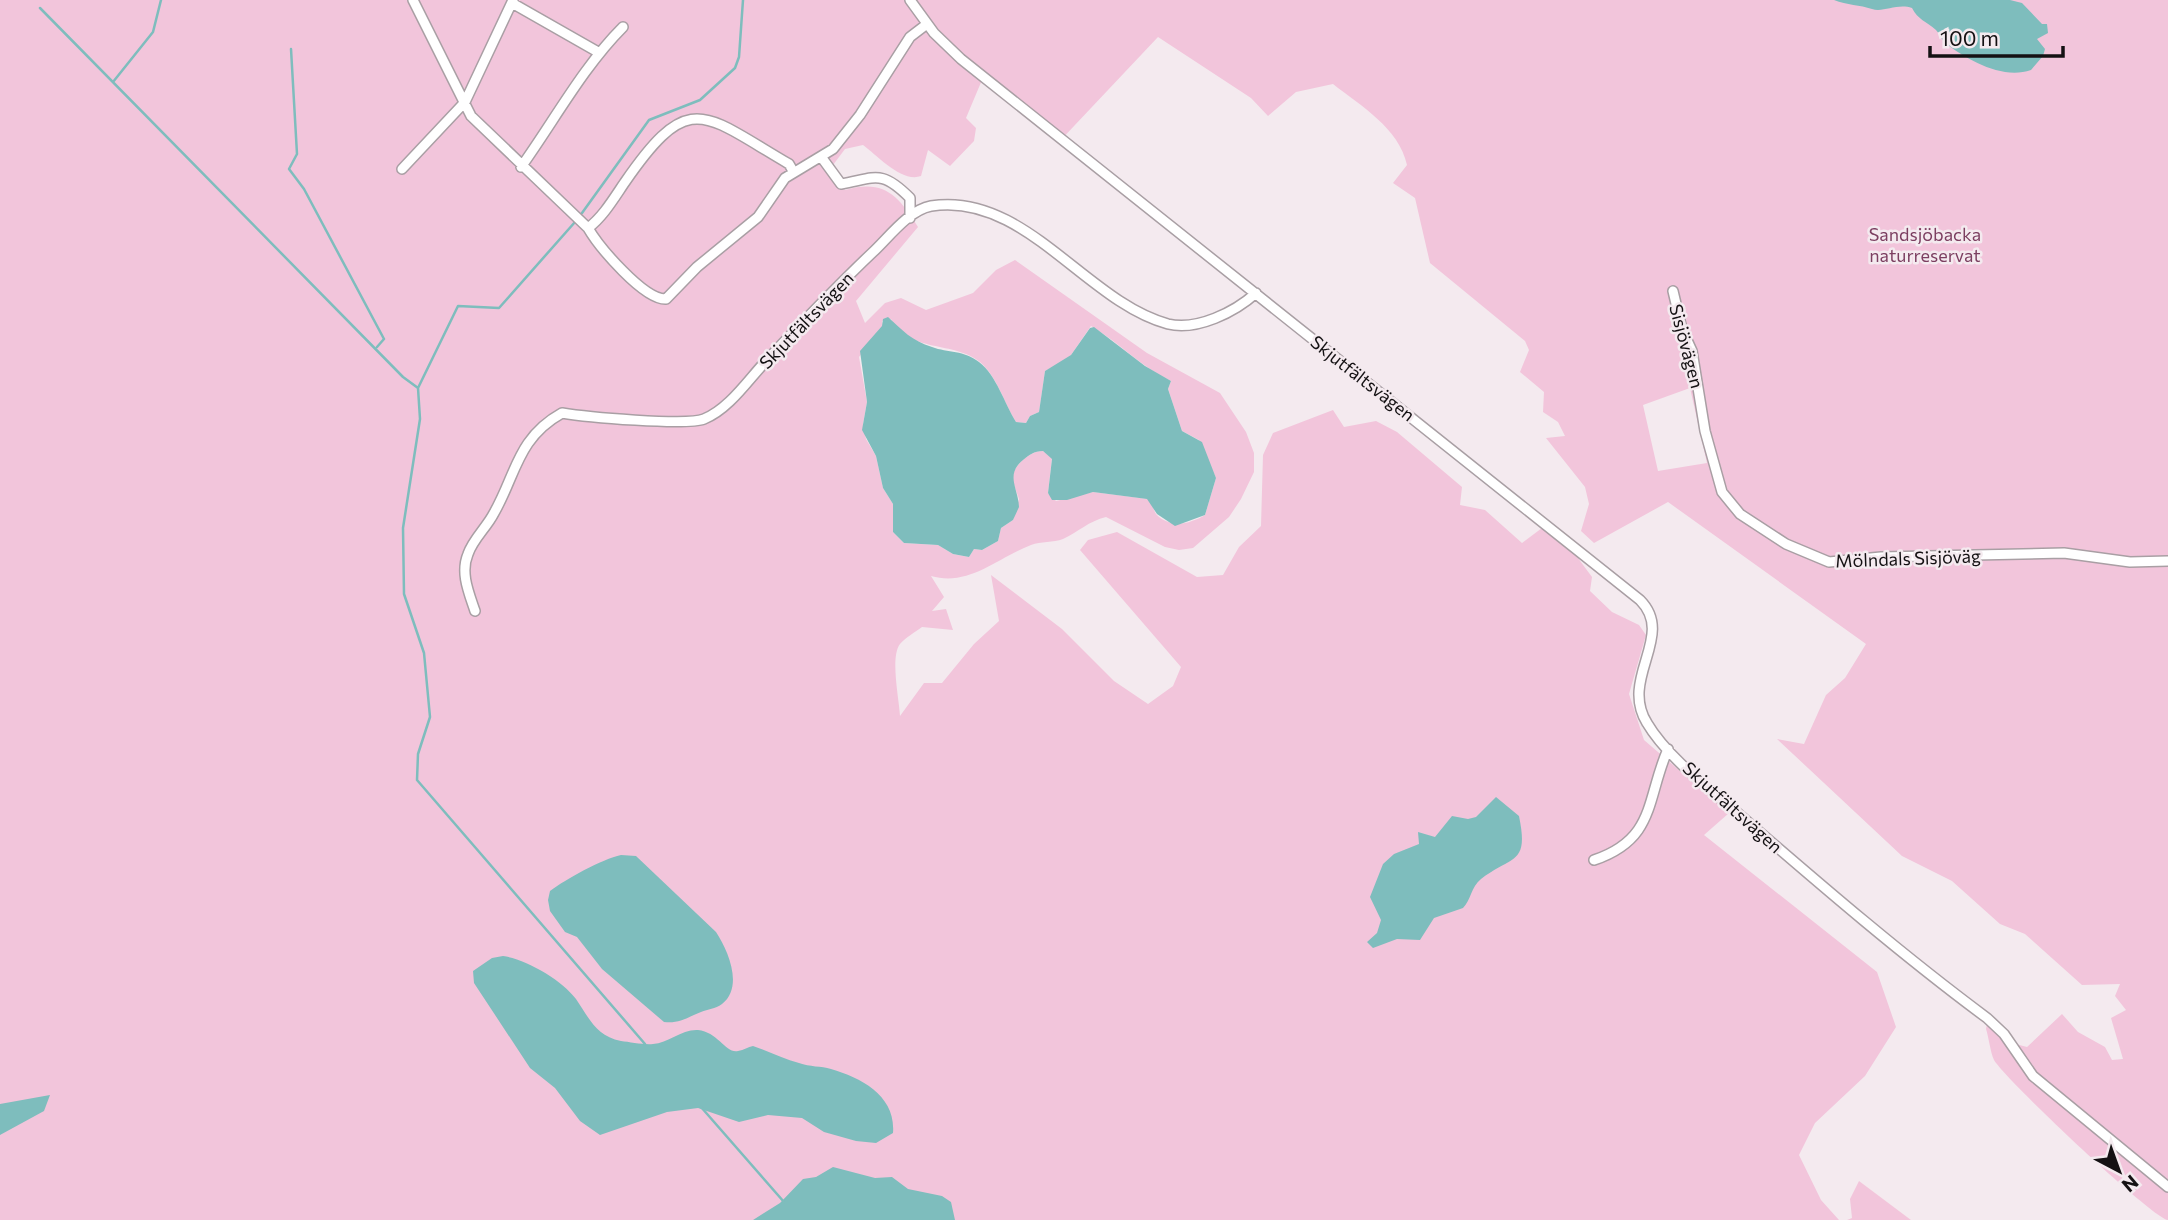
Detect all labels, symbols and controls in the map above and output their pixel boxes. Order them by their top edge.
scale bar [1930,14,2063,58]
text: 100 m [1940,25,1999,50]
park label: Sandsjöbacka naturreservat [1869,223,1981,266]
street label: Skjutfältsvägen [754,267,858,373]
street label: Sisjövägen [1665,302,1709,390]
street label: Skjutfältsvägen [1306,330,1420,426]
street label: Mölndals Sisjöväg [1835,544,1981,572]
street label: Skjutfältsvägen [1679,757,1787,857]
north arrow [2084,1136,2154,1206]
text: N [2118,1171,2143,1198]

